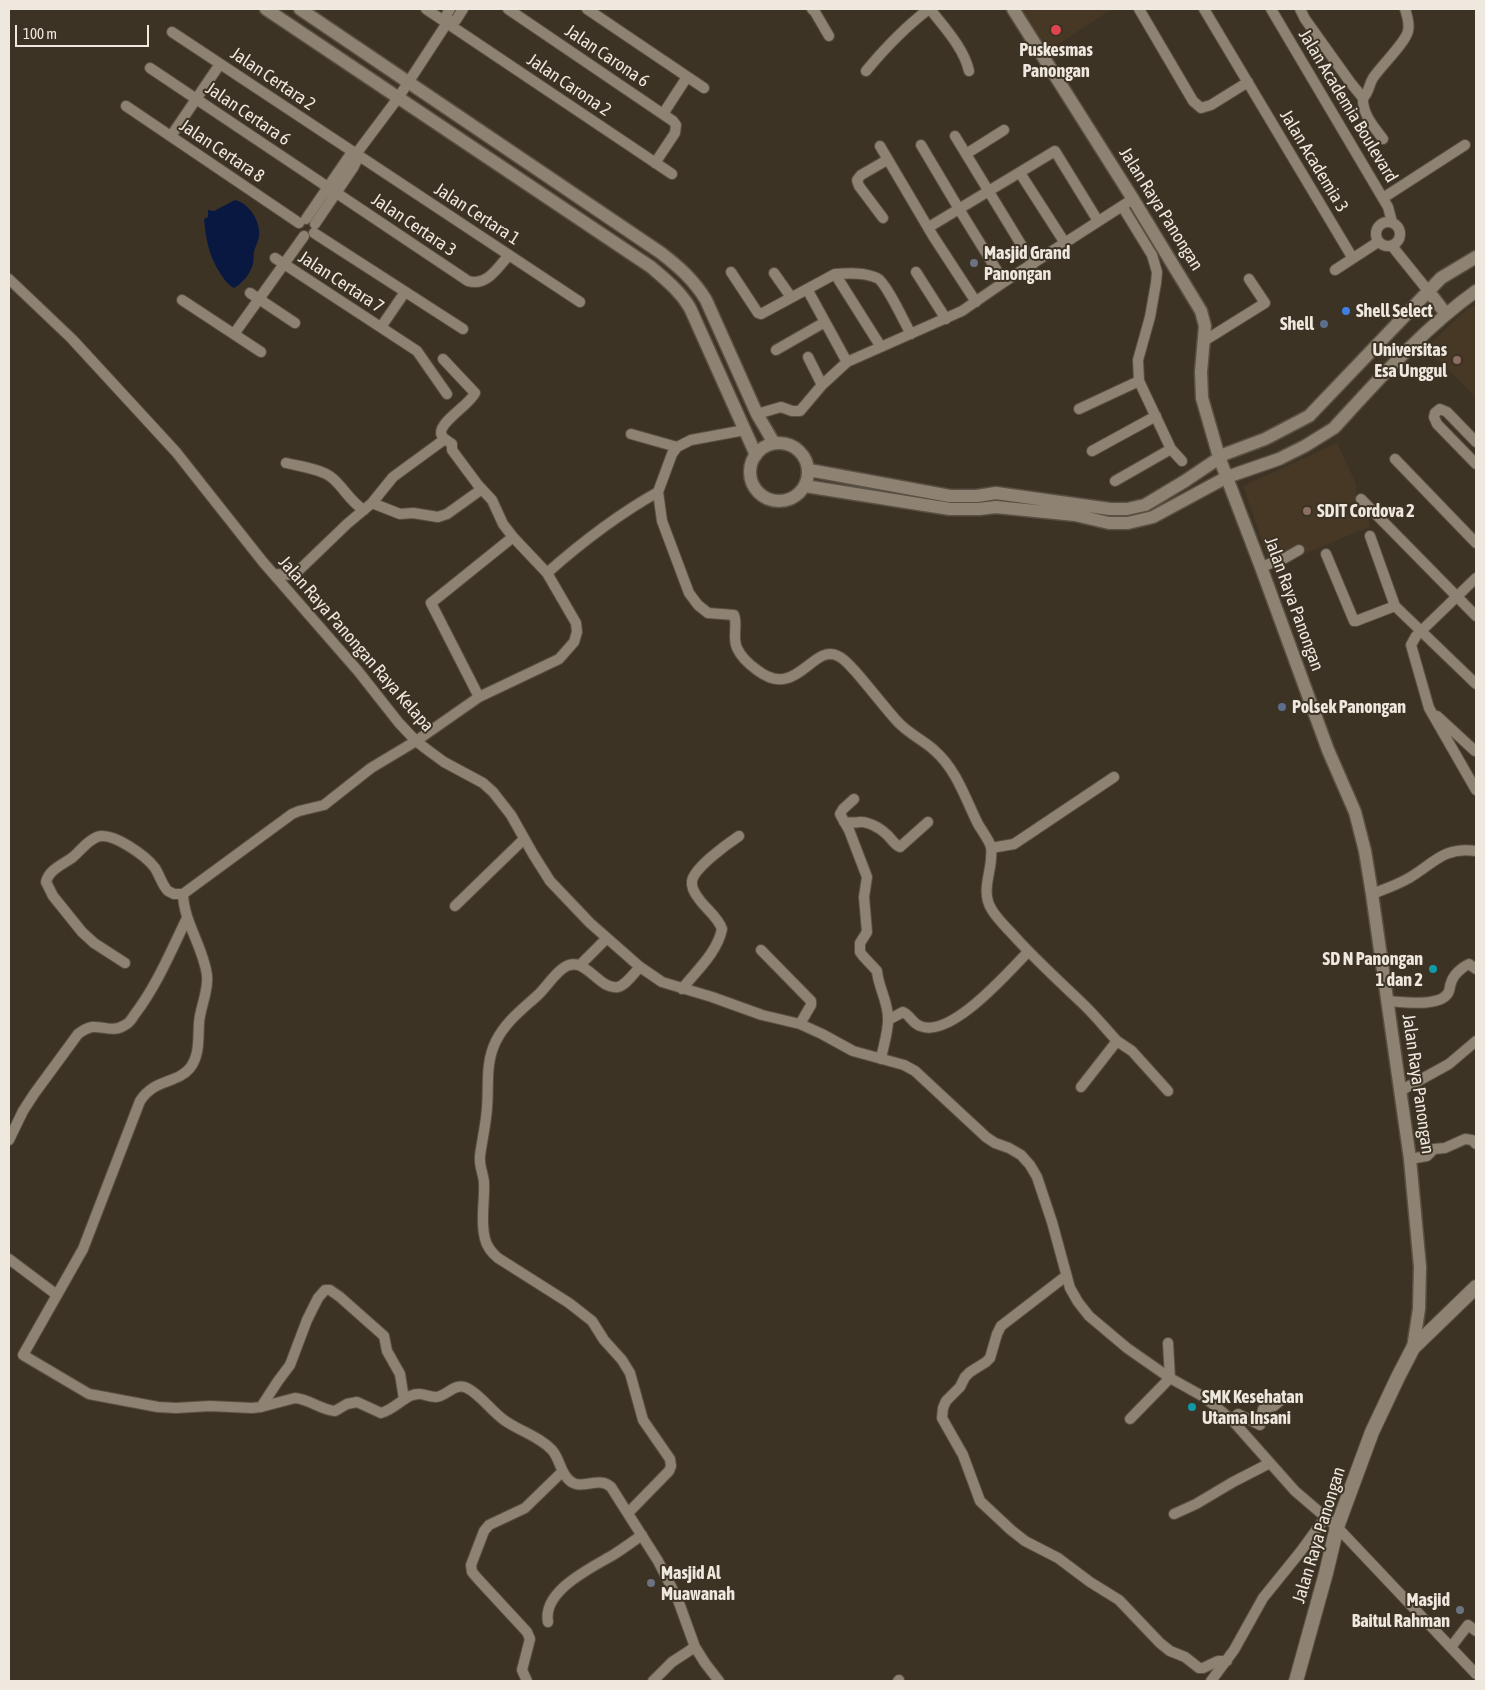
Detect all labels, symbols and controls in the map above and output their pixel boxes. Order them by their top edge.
scale bar [18,15,151,47]
street label: Jalan Carona 6 [561,20,653,92]
marker: Puskesmas Panongan [1049,23,1063,37]
text: 100 m [23,25,57,42]
street label: Jalan Academia Boulevard [1294,26,1402,186]
place label: Puskesmas Panongan [1019,39,1093,82]
street label: Jalan Certara 2 [226,43,320,115]
street label: Jalan Carona 2 [523,49,615,121]
street label: Jalan Certara 6 [201,78,295,150]
street label: Jalan Academia 3 [1275,106,1353,216]
street label: Jalan Certara 8 [175,115,269,187]
street label: Jalan Raya Panongan [1114,143,1208,275]
street label: Jalan Certara 1 [430,178,524,250]
street label: Jalan Certara 3 [367,189,461,261]
place label: Masjid Grand Panongan [984,242,1070,284]
street label: Jalan Certara 7 [294,246,388,318]
marker: Masjid Grand Panongan [968,257,980,269]
place label: Shell Select [1356,300,1433,322]
marker: Shell Select [1340,305,1352,317]
place label: Shell [1280,313,1314,335]
marker: Shell [1318,318,1330,330]
place label: Universitas Esa Unggul [1372,339,1447,382]
marker: Universitas Esa Unggul [1451,354,1463,366]
place label: SDIT Cordova 2 [1317,500,1415,522]
marker: SDIT Cordova 2 [1301,505,1313,517]
street label: Jalan Raya Panongan [1260,534,1328,674]
street label: Jalan Raya Panongan Raya Kelapa [274,552,438,736]
place label: Polsek Panongan [1292,696,1406,718]
marker: Polsek Panongan [1276,701,1288,713]
place label: SD N Panongan 1 dan 2 [1323,948,1423,991]
marker: SD N Panongan 1 dan 2 [1427,963,1439,975]
street label: Jalan Raya Panongan [1397,1013,1439,1155]
place label: SMK Kesehatan Utama Insani [1202,1386,1303,1428]
marker: SMK Kesehatan Utama Insani [1186,1401,1198,1413]
street label: Jalan Raya Panongan [1288,1464,1350,1606]
place label: Masjid Al Muawanah [661,1562,735,1605]
marker: Masjid Al Muawanah [645,1577,657,1589]
place label: Masjid Baitul Rahman [1352,1589,1450,1632]
marker: Masjid Baitul Rahman [1454,1604,1466,1616]

